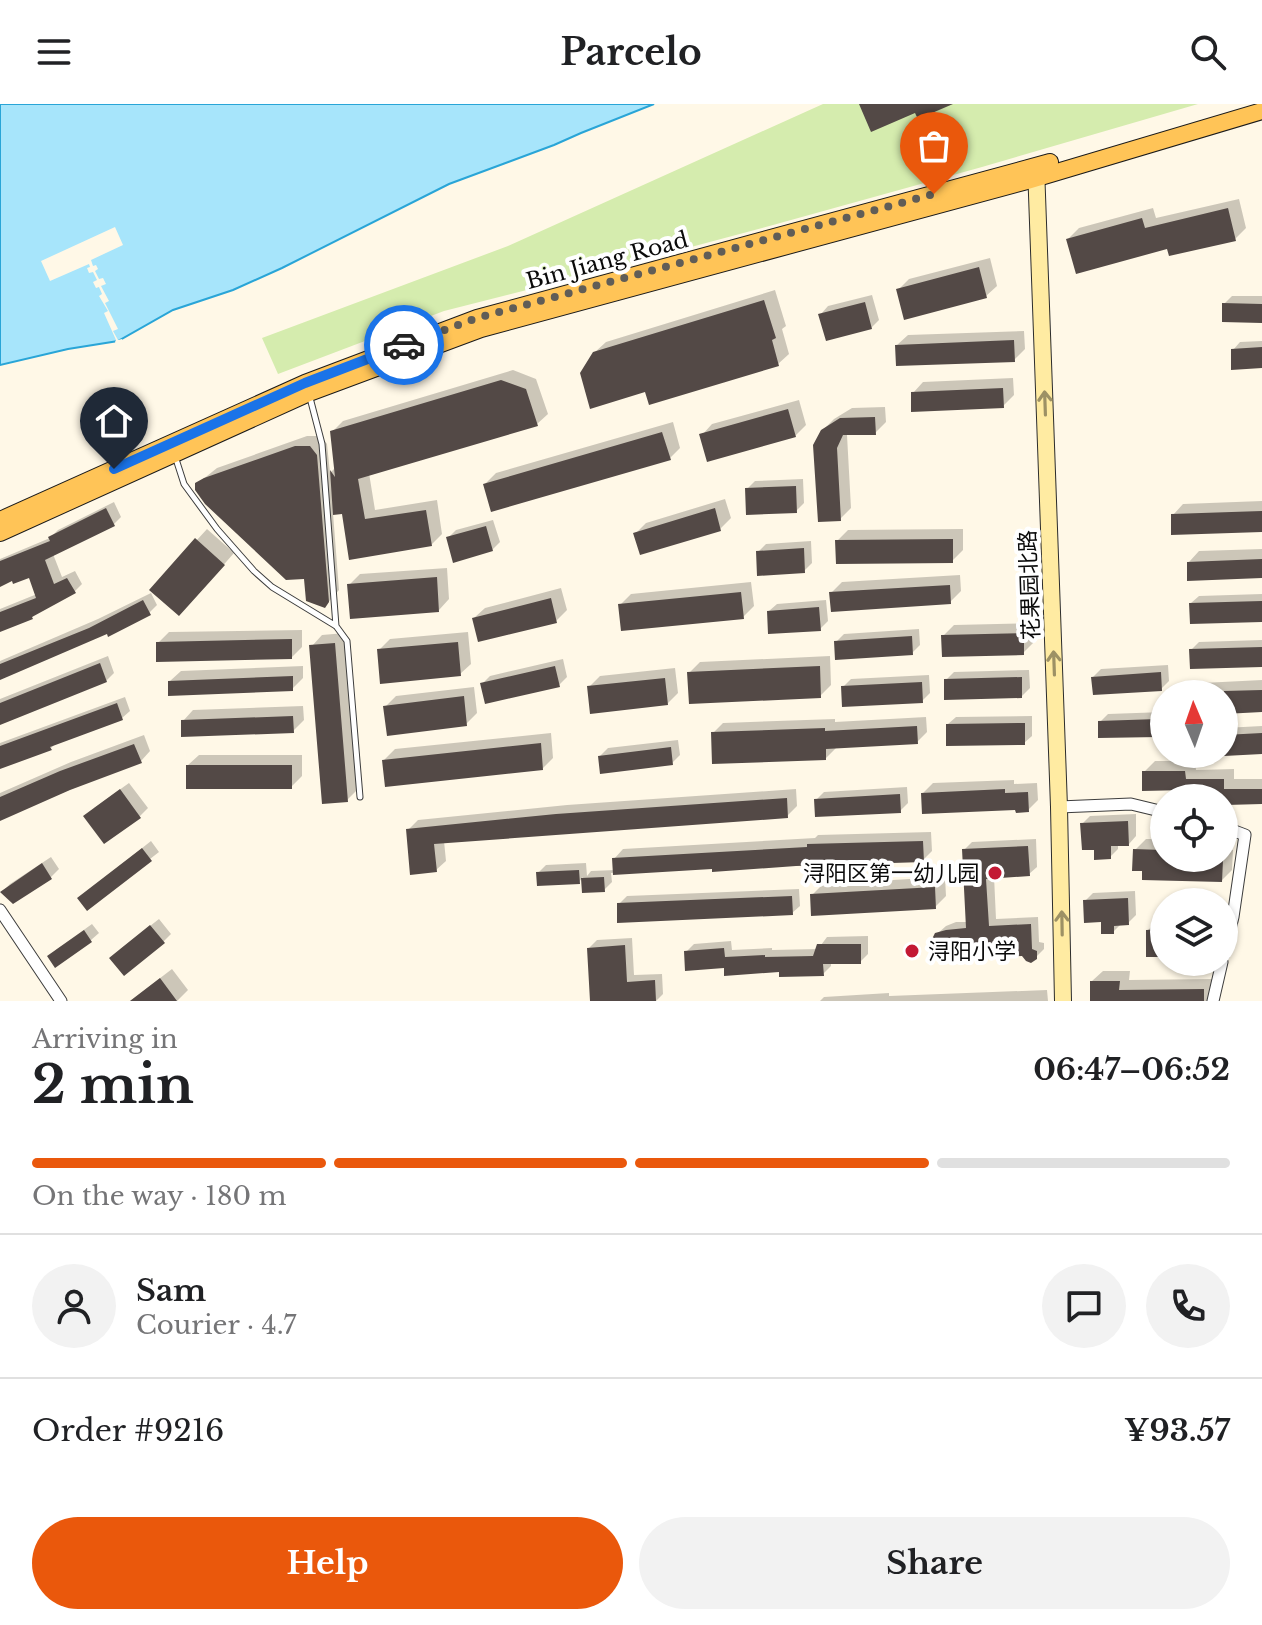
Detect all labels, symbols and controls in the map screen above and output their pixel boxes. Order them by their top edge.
icon: menu [32,30,76,74]
text: Parcelo [560,30,702,75]
icon: search [1186,30,1230,74]
pin [900,112,968,194]
icon: bag [912,124,956,168]
street label: Bin Jiang Road [523,226,691,295]
courier [364,305,444,385]
icon: car [382,323,426,367]
pin [80,387,148,469]
one-way arrow [1037,390,1052,417]
icon: home [92,399,136,443]
street label: 花果园北路 [1014,530,1045,640]
one-way arrow [1047,650,1062,677]
north arrow [1150,680,1238,768]
map controls [1150,680,1238,976]
button: locate [1150,784,1238,872]
place label: 浔阳区第一幼儿园 [803,860,979,887]
marker: 浔阳区第一幼儿园 [986,864,1004,882]
button: layers [1150,888,1238,976]
one-way arrow [1054,910,1069,937]
place label: 浔阳小学 [928,938,1016,965]
marker: 浔阳小学 [903,942,921,960]
text: Arriving in [32,1023,178,1055]
text: 06:47–06:52 [1033,1051,1230,1088]
text: 2 min [32,1053,194,1117]
text: On the way · 180 m [32,1180,287,1212]
button: person [32,1264,116,1348]
button: chat [1042,1264,1126,1348]
button: phone [1146,1264,1230,1348]
text: Sam [136,1272,206,1309]
text: Courier · 4.7 [136,1309,296,1341]
text: Order #9216 [32,1412,224,1449]
text: ¥93.57 [1124,1412,1230,1449]
button: Help [32,1517,623,1609]
button: Share [639,1517,1230,1609]

